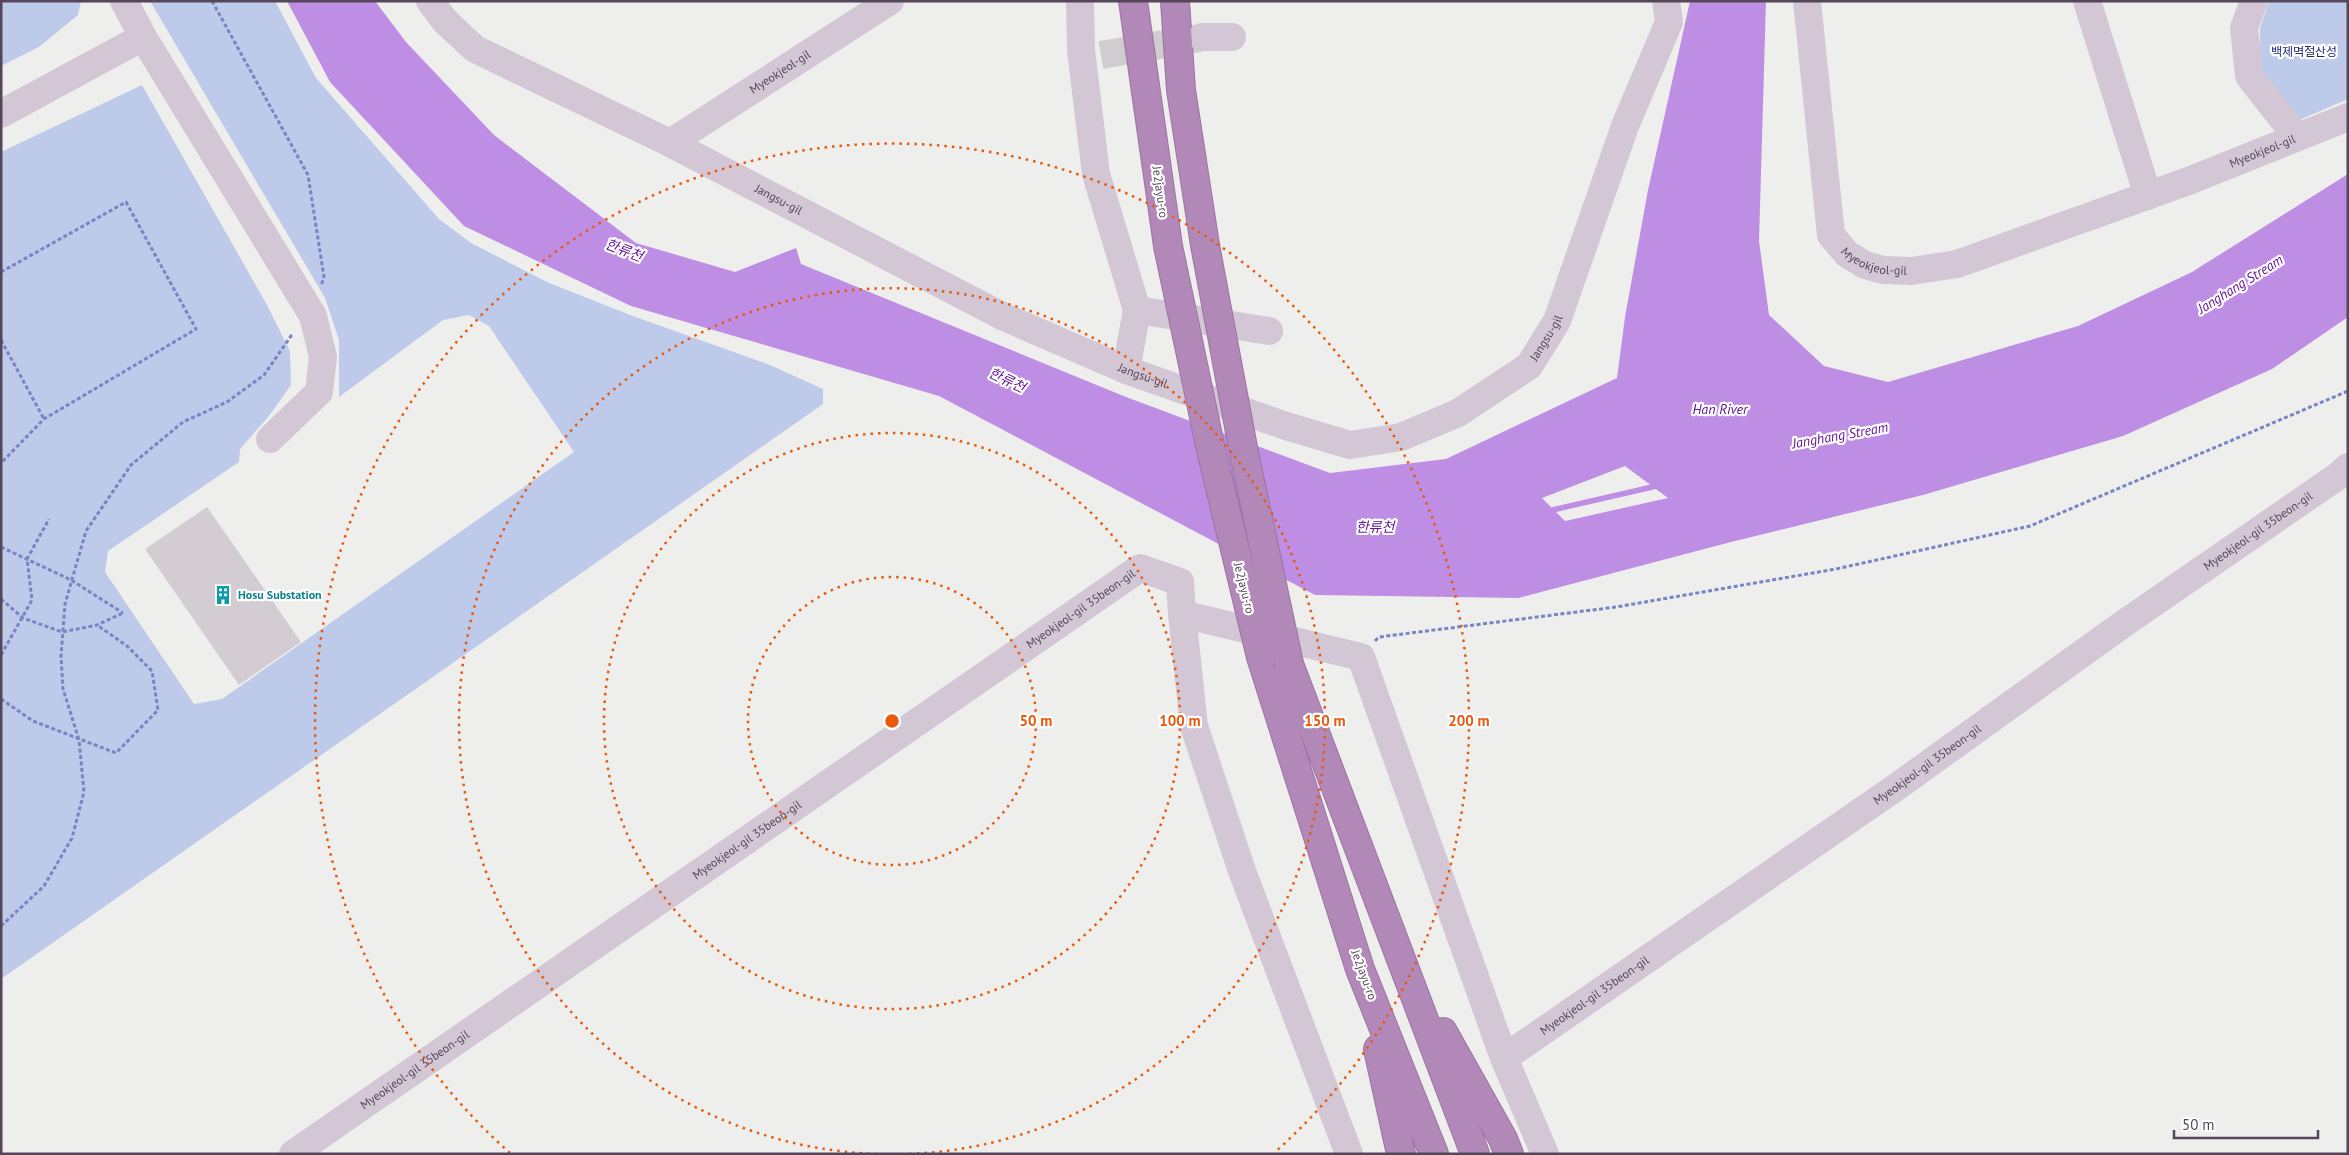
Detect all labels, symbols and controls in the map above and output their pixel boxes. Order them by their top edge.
park label: 백제멱절산성 [2271,44,2337,59]
street label: Myeokjeol-gil [746,46,814,97]
street label: Myeokjeol-gil [2227,131,2298,171]
street label: Je2jayu-ro [1149,164,1172,219]
street label: Jangsu-gil [752,180,806,218]
water label: 한류천 [603,235,646,266]
street label: Myeokjeol-gil [1838,244,1908,278]
water label: Janghang Stream [2193,250,2286,318]
street label: Jangsu-gil [1525,312,1566,364]
street label: Jangsu-gil [1115,359,1170,391]
water label: 한류천 [986,364,1029,397]
water label: Han River [1692,400,1749,418]
water label: Janghang Stream [1789,418,1890,452]
street label: Myeokjeol-gil 35beon-gil [2200,488,2316,573]
water label: 한류천 [1356,518,1395,536]
street label: Je2jayu-ro [1231,560,1258,615]
street label: Myeokjeol-gil 35beon-gil [1023,565,1138,651]
building icon: Hosu Substation [212,584,234,606]
place label: Hosu Substation [238,587,322,602]
text: 50 m [1020,711,1052,730]
text: 100 m [1159,711,1201,730]
text: 150 m [1304,711,1346,730]
text: 200 m [1448,711,1490,730]
centre of rings [883,712,901,730]
street label: Myeokjeol-gil 35beon-gil [1870,720,1984,808]
street label: Myeokjeol-gil 35beon-gil [689,796,804,882]
street label: Je2jayu-ro [1348,947,1380,1002]
street label: Myeokjeol-gil 35beon-gil [1537,952,1652,1038]
street label: Myeokjeol-gil 35beon-gil [357,1026,472,1112]
scale bar [2174,1108,2318,1140]
text: 50 m [2182,1115,2215,1134]

